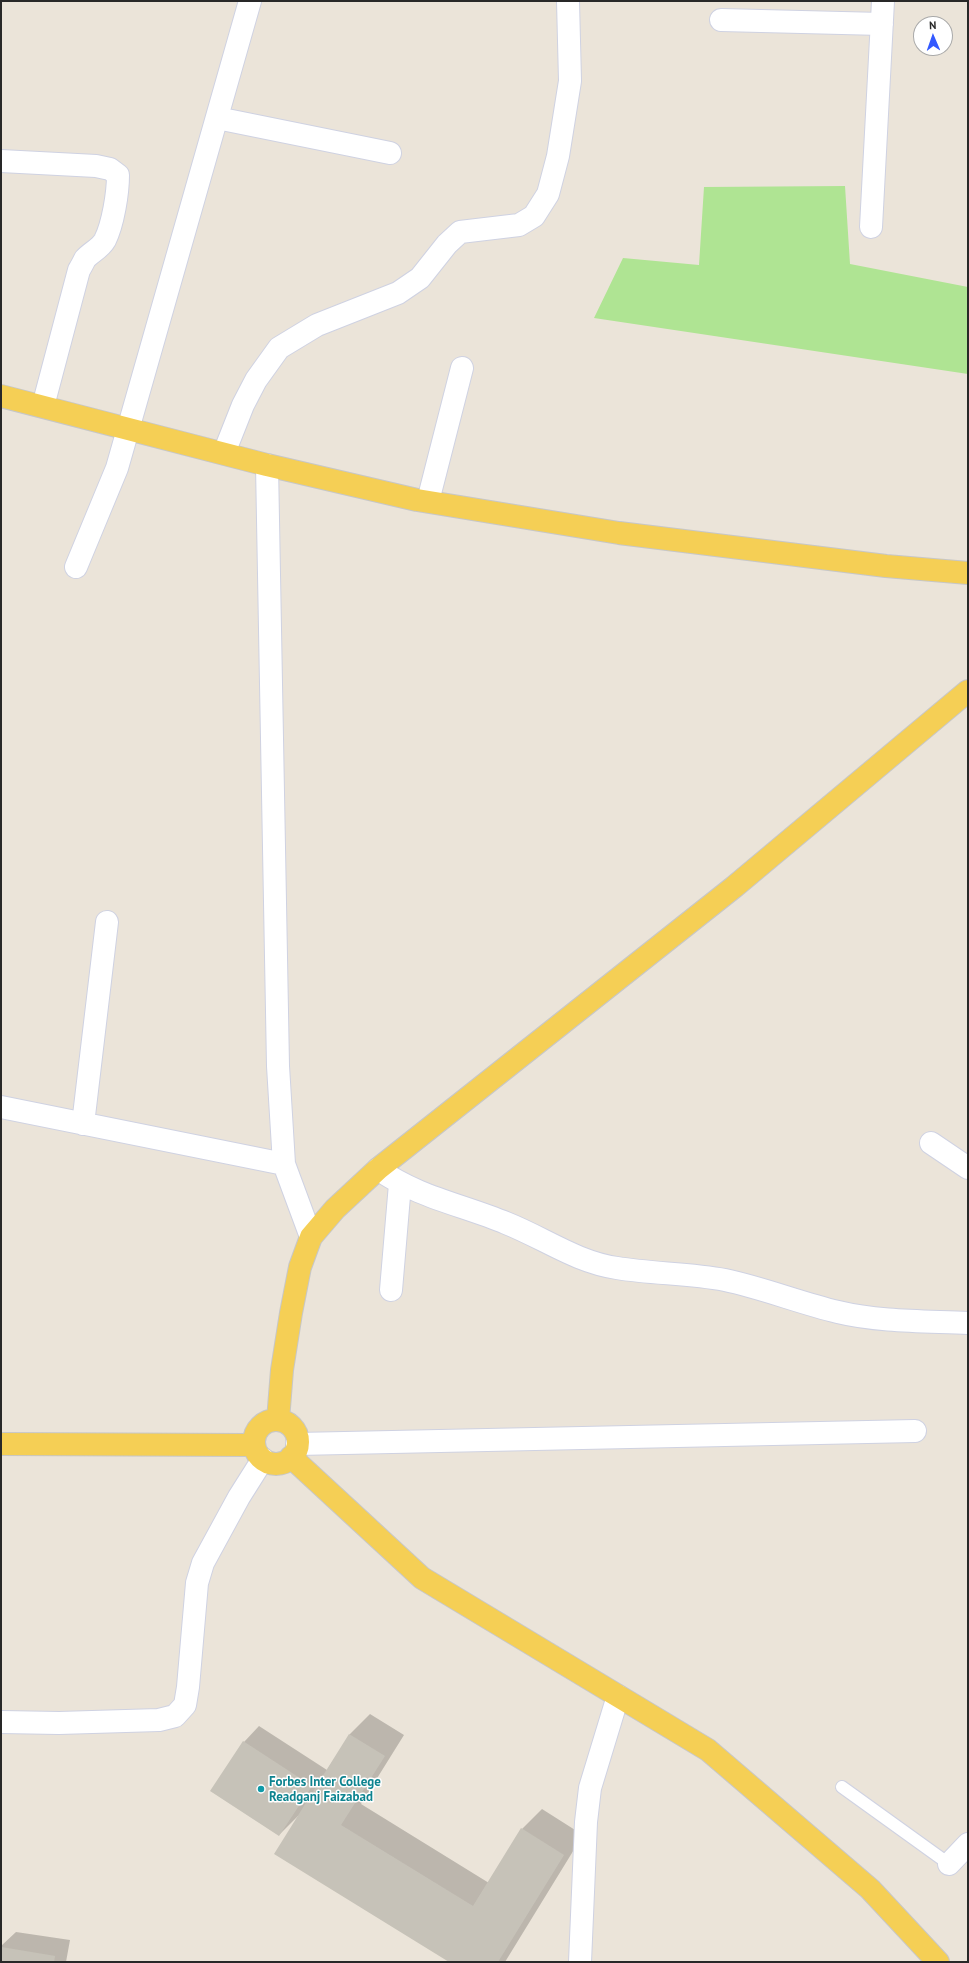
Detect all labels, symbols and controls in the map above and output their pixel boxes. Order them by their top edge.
north arrow [913,16,953,56]
text: N [929,18,936,32]
place label: Forbes Inter College Readganj Faizabad [269,1774,381,1805]
marker: Forbes Inter College Readganj Faizabad [256,1784,266,1794]

